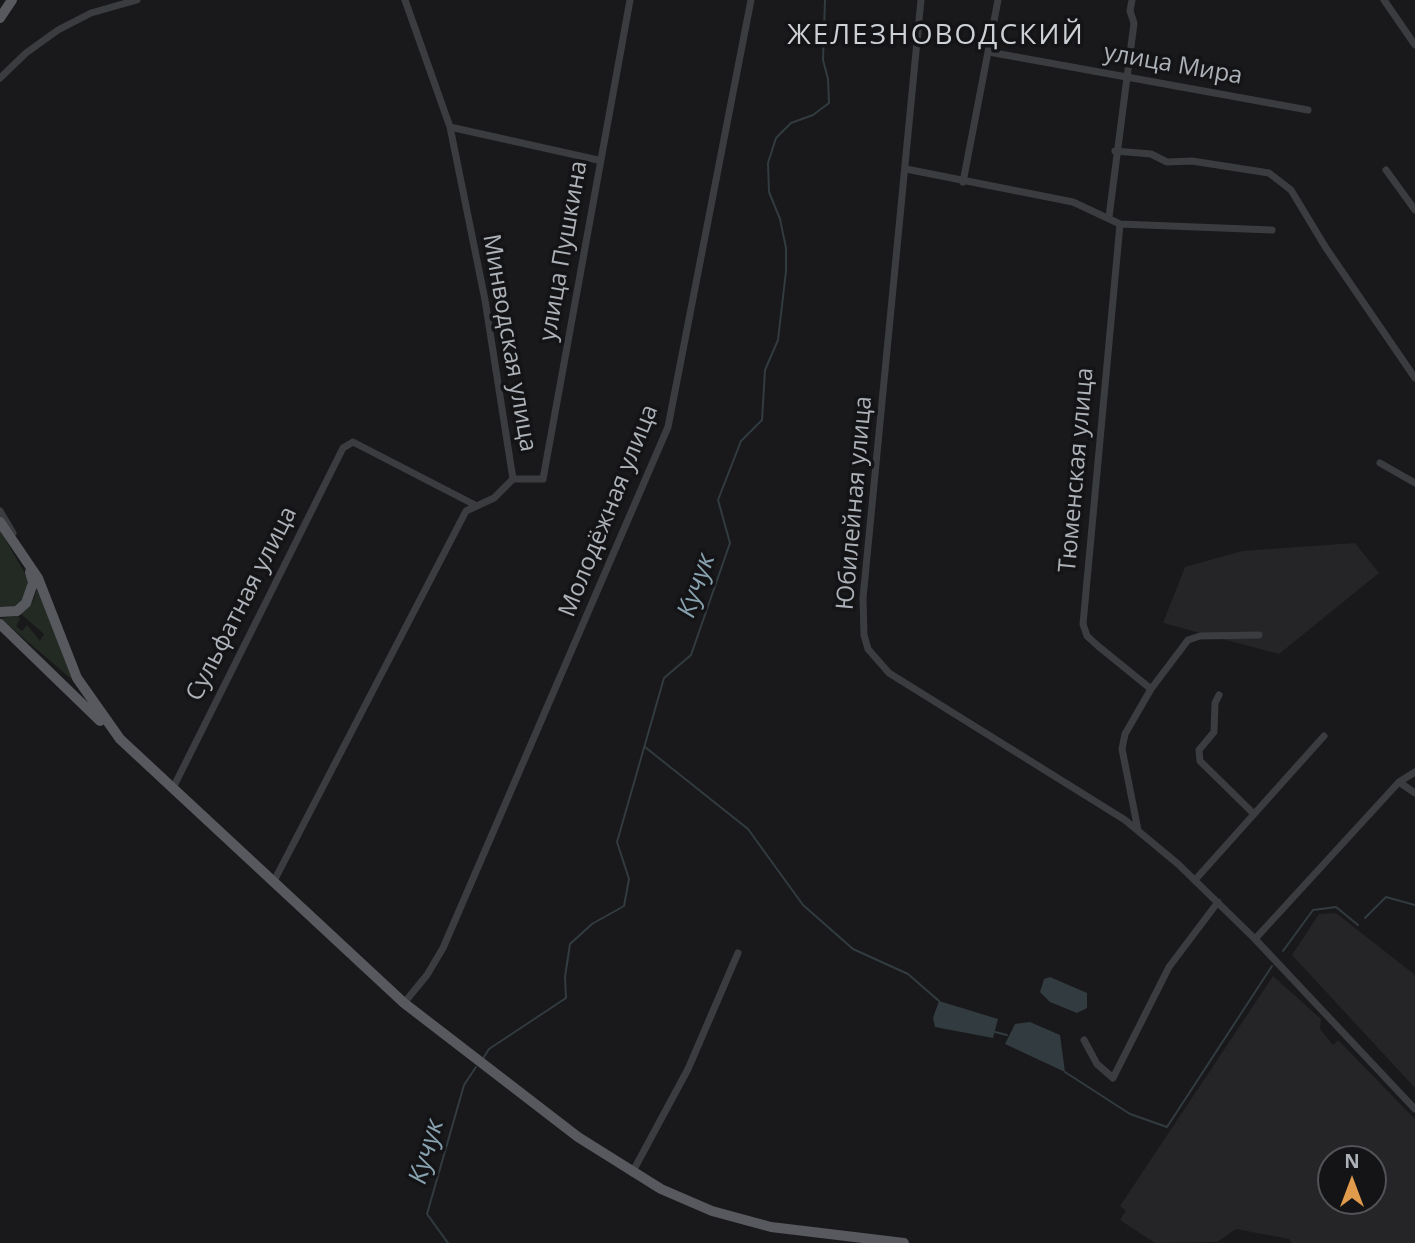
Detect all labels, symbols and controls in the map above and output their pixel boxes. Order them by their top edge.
district label: ЖЕЛЕЗНОВОДСКИЙ [789,19,1083,53]
street label: улица Мира [1101,39,1245,91]
street label: улица Пушкина [534,159,594,343]
street label: Минводская улица [476,232,542,454]
street label: Тюменская улица [1054,366,1100,574]
street label: Юбилейная улица [831,395,879,611]
street label: Молодёжная улица [553,401,665,621]
street label: Сульфатная улица [181,502,303,706]
water label: Кучук [672,550,722,622]
water label: Кучук [403,1116,451,1188]
north arrow [1317,1145,1387,1215]
text: N [1344,1148,1360,1174]

